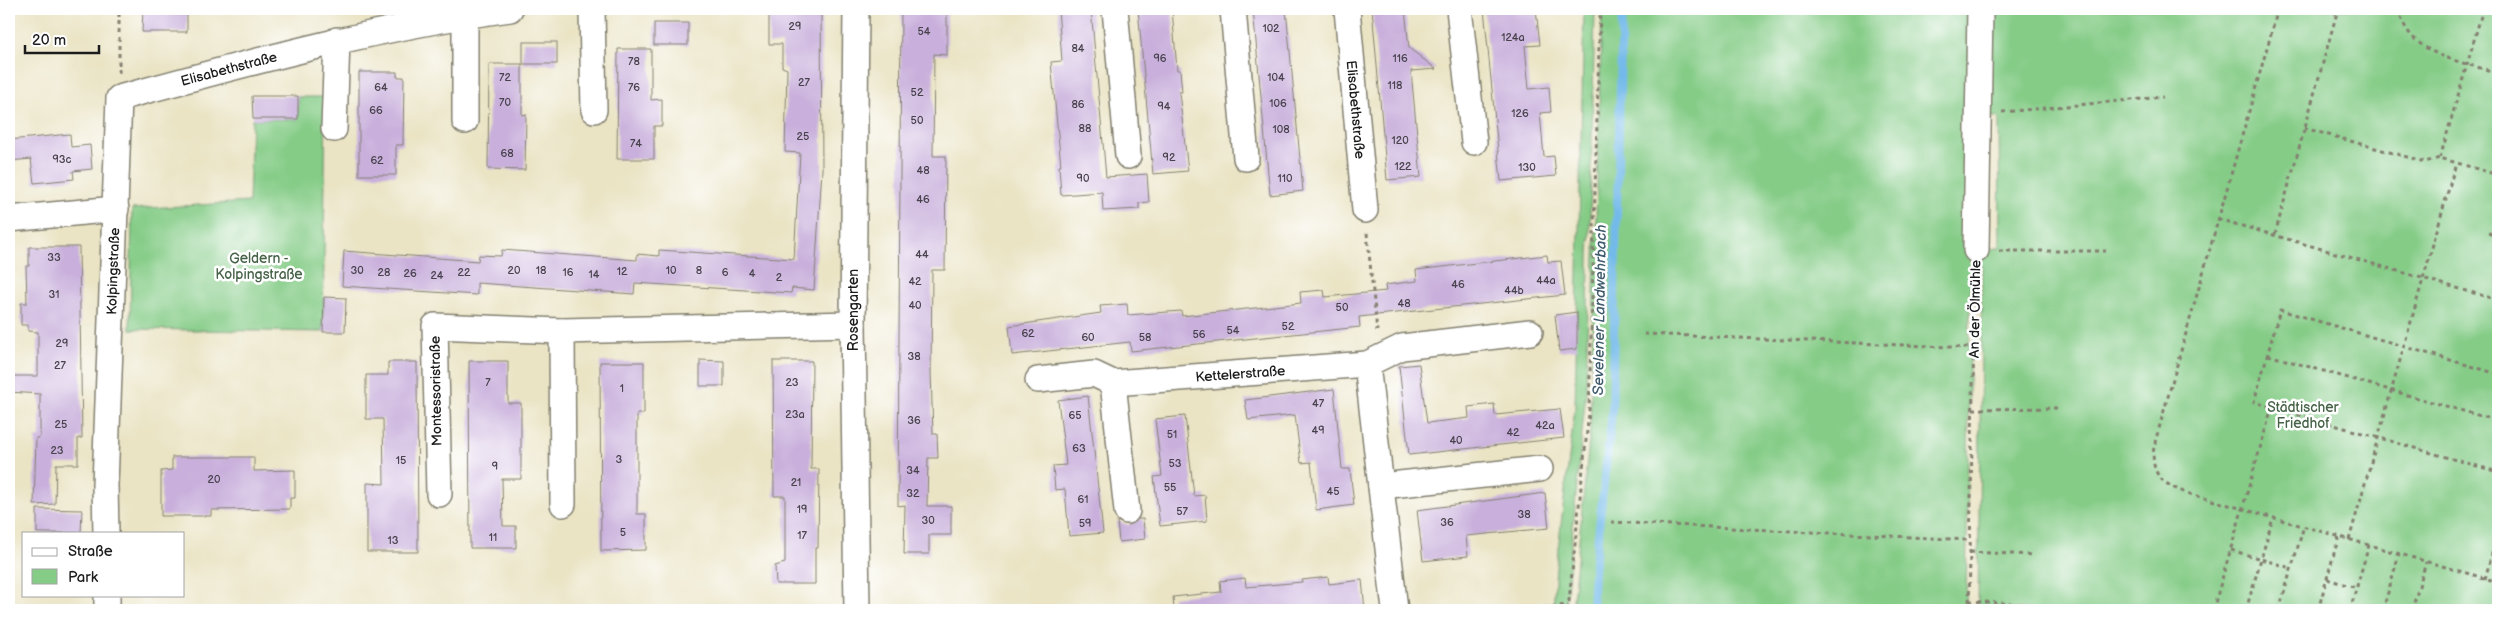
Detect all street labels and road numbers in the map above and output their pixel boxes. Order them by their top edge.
street label: Elisabethstraße [179,48,279,89]
street label: Elisabethstraße [1343,60,1369,160]
street label: Kolpingstraße [103,227,123,315]
street label: An der Ölmühle [1965,260,1984,358]
street label: Rosengarten [845,269,862,351]
street label: Montessoristraße [427,336,445,446]
street label: Kettelerstraße [1195,362,1286,385]

